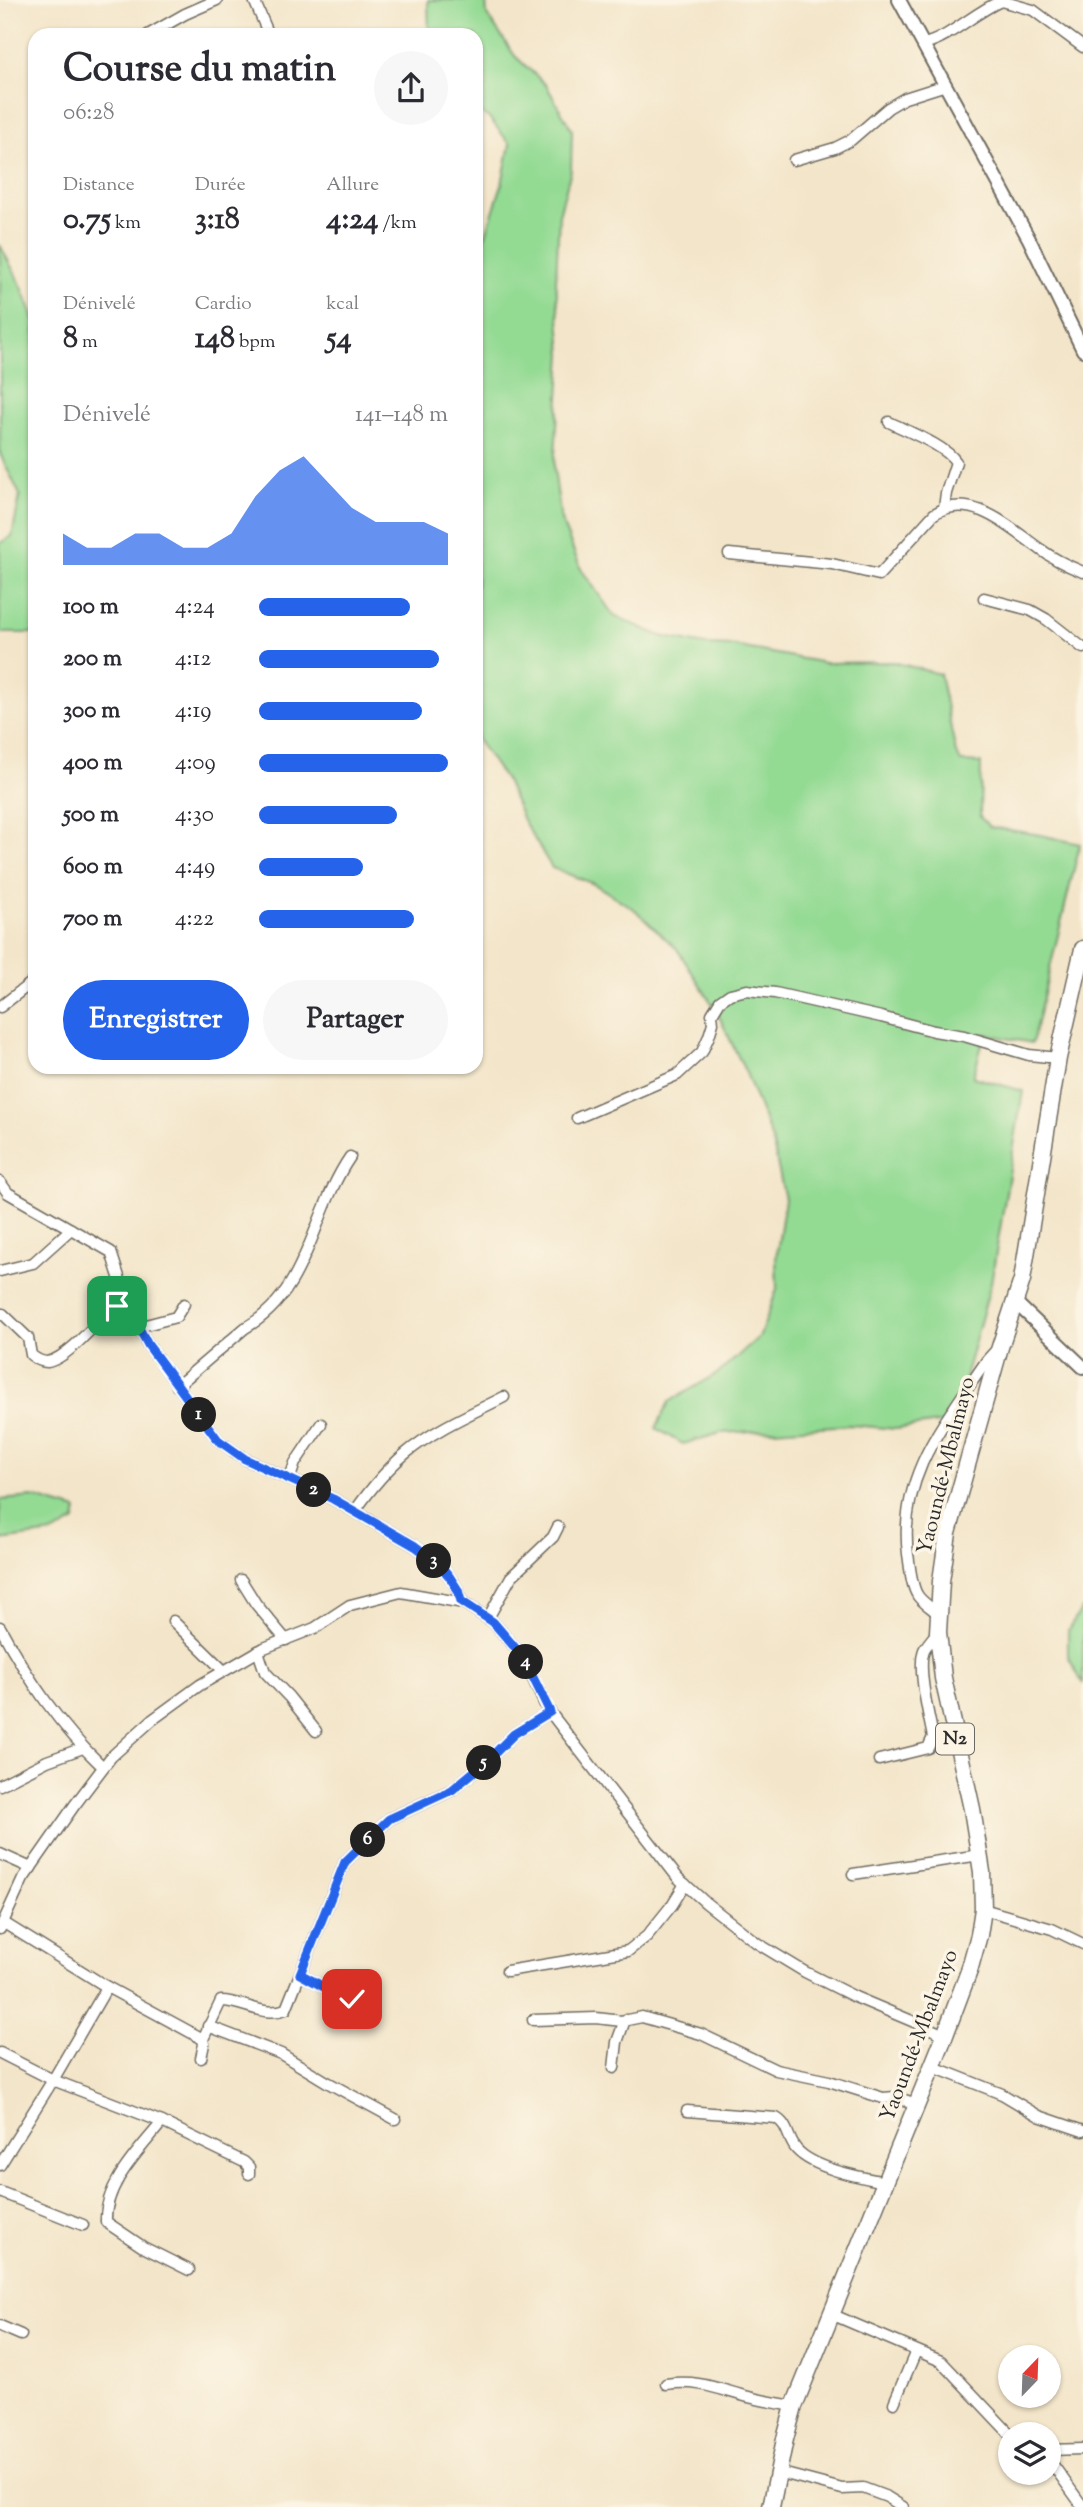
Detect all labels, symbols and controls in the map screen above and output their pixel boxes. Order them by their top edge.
text: Course du matin [63,44,336,98]
button: share [374,51,448,125]
text: 06:28 [63,97,115,130]
text: Distance [63,172,135,199]
text: Durée [195,172,245,199]
text: Allure [326,172,379,199]
text: 0.75 [63,199,111,242]
text: 3:18 [195,199,240,242]
text: 4:24 [326,199,378,242]
text: km [111,210,141,237]
text: /km [378,210,417,237]
text: Dénivelé [63,291,136,318]
text: Cardio [195,291,252,318]
text: kcal [326,291,359,318]
text: 8 [63,318,78,361]
text: 148 [195,318,235,361]
text: 54 [326,318,352,361]
text: m [78,329,98,356]
text: bpm [235,329,276,356]
text: Dénivelé [63,399,151,432]
text: 141–148 m [355,399,448,432]
text: 100 m [63,591,119,624]
text: 4:24 [175,591,215,624]
text: 200 m [63,643,122,676]
text: 4:12 [175,643,211,676]
text: 300 m [63,695,120,728]
text: 4:19 [175,695,211,728]
text: 400 m [63,747,123,780]
text: 4:09 [175,747,216,780]
text: 500 m [63,799,119,832]
text: 4:30 [175,799,214,832]
text: 600 m [63,851,123,884]
text: 4:49 [175,851,215,884]
text: 700 m [63,903,122,936]
text: 4:22 [175,903,214,936]
button: Enregistrer [63,980,249,1060]
button: Partager [263,980,448,1060]
pin [87,1276,147,1336]
icon: arrive [98,1287,136,1325]
street label: Yaoundé-Mbalmayo [910,1374,984,1558]
pin: 1 [182,1398,216,1432]
text: 1 [195,1401,202,1428]
pin: 2 [296,1472,332,1508]
text: 2 [309,1476,318,1503]
pin: 3 [416,1544,452,1578]
text: 3 [430,1547,437,1574]
pin: 4 [508,1644,544,1680]
text: 4 [521,1648,530,1675]
road number: N2 [936,1723,974,1754]
pin: 5 [466,1746,502,1780]
text: 5 [480,1749,487,1776]
pin: 6 [350,1822,386,1857]
text: 6 [363,1826,372,1853]
street label: Yaoundé-Mbalmayo [873,1946,967,2126]
pin [322,1969,382,2029]
icon: check [333,1980,371,2018]
north arrow [998,2345,1060,2408]
map controls [998,2345,1061,2485]
button: layers [998,2422,1061,2485]

